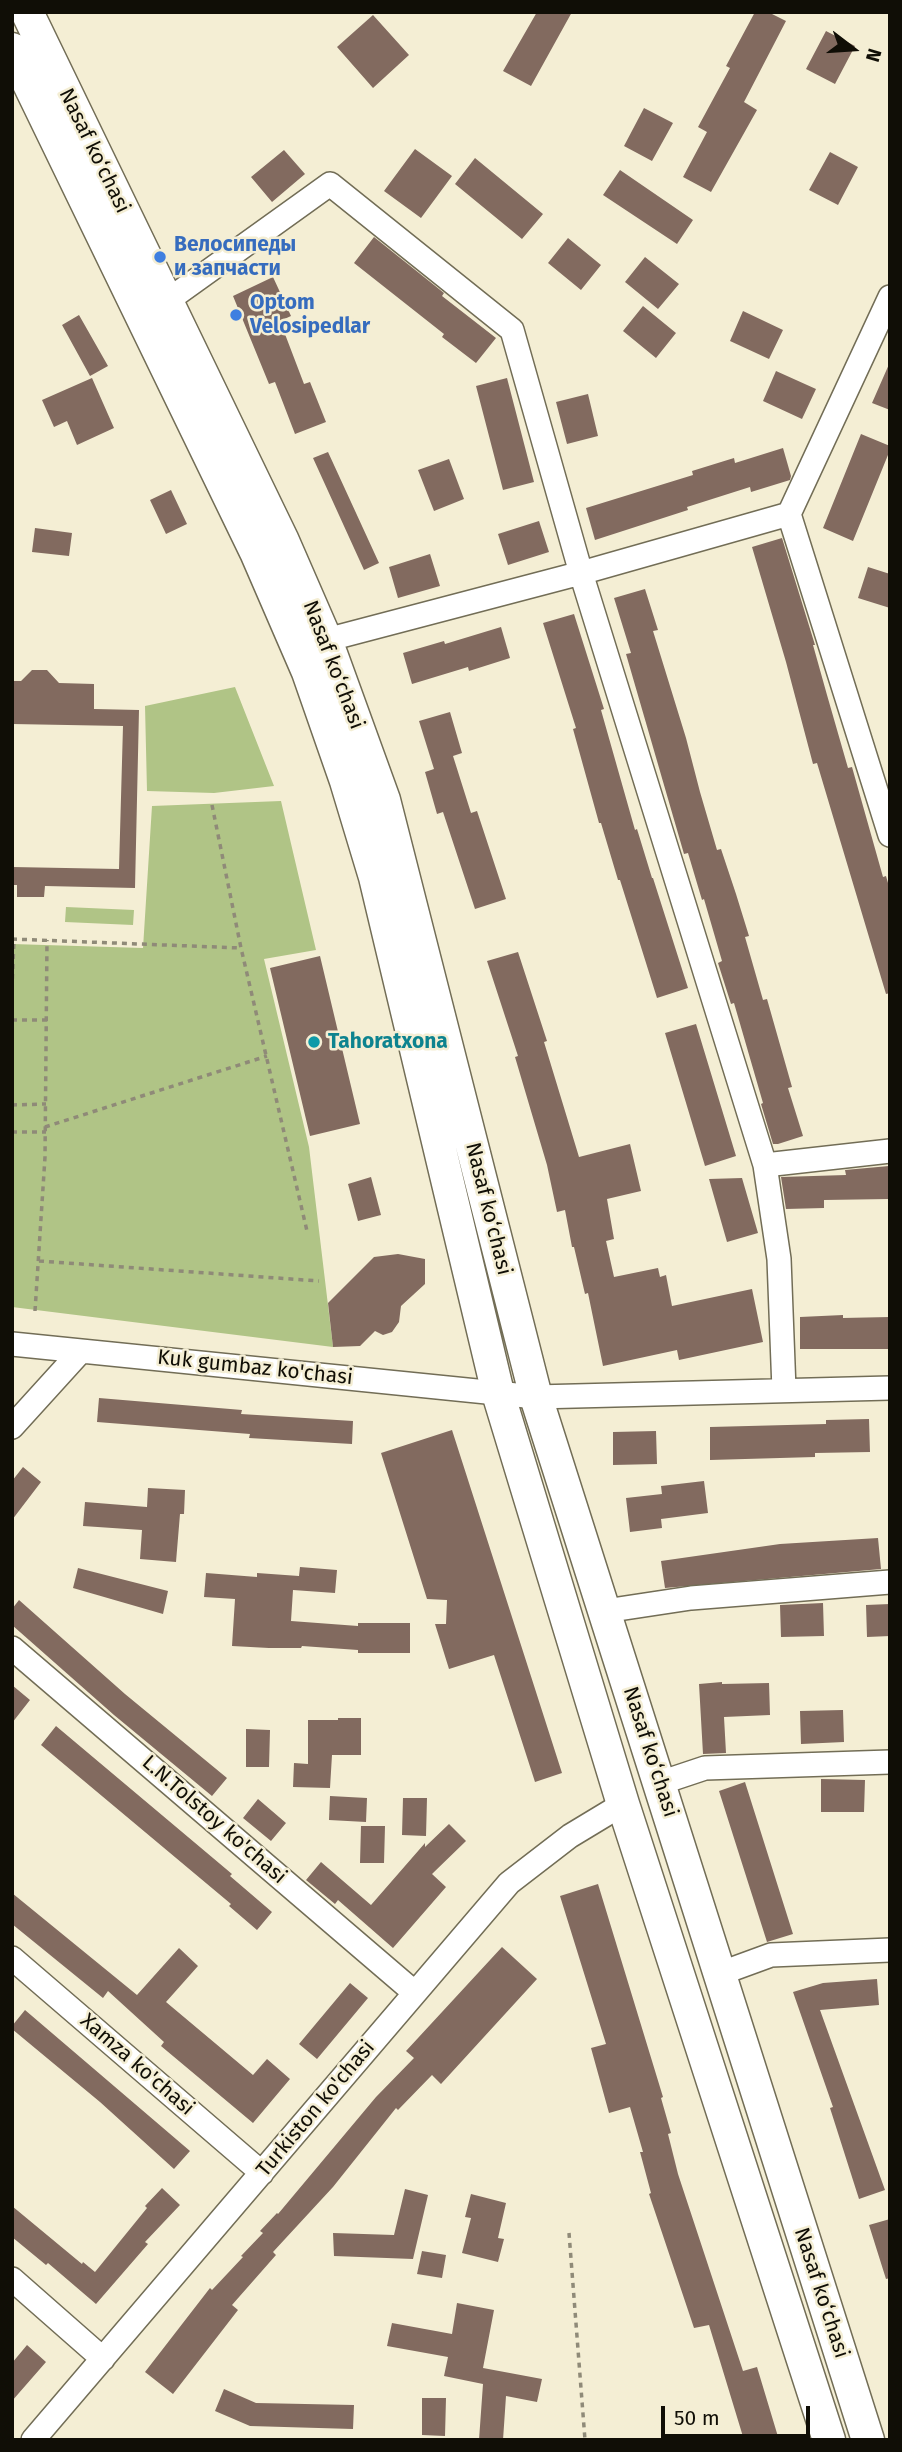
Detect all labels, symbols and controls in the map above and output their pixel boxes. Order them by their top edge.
north arrow [818,14,888,84]
text: N [861,46,886,65]
street label: Nasaf ko‘chasi [53,85,135,217]
place label: Велосипеды и запчасти [174,232,296,282]
marker: Велосипеды и запчасти [152,249,168,265]
place label: Optom Velosipedlar [250,290,370,340]
marker: Optom Velosipedlar [228,307,244,323]
street label: Nasaf ko‘chasi [297,597,369,733]
place label: Tahoratxona [328,1029,448,1055]
marker: Tahoratxona [306,1034,322,1050]
street label: Nasaf ko‘chasi [459,1140,517,1278]
street label: Kuk gumbaz ko'chasi [156,1345,354,1391]
street label: Nasaf ko‘chasi [617,1684,683,1820]
street label: L.N.Tolstoy ko'chasi [137,1750,291,1890]
street label: Xamza ko'chasi [75,2009,199,2121]
street label: Turkiston ko'chasi [252,2036,380,2182]
street label: Nasaf ko‘chasi [788,2225,854,2361]
scale bar [664,2392,813,2436]
text: 50 m [674,2405,720,2431]

